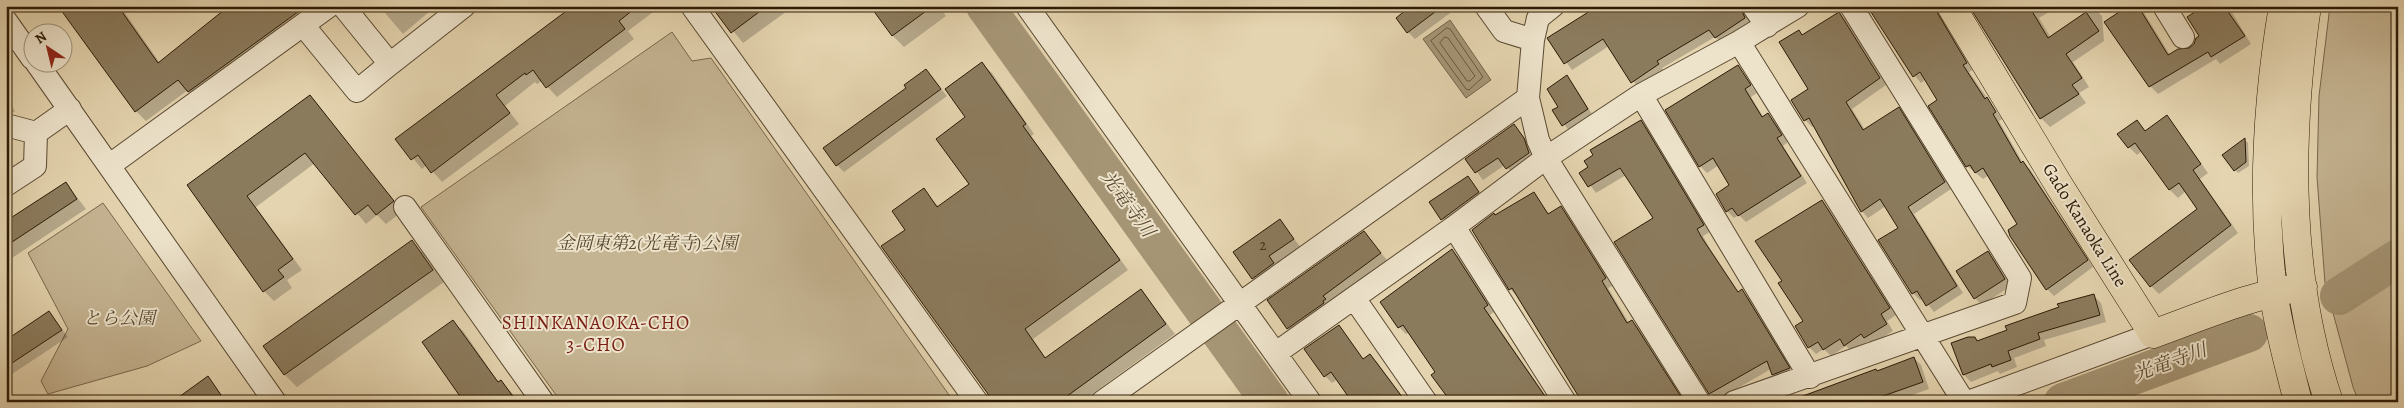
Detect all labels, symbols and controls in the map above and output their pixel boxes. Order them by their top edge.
north arrow [22,22,72,72]
text: N [31,27,50,48]
street label: Gado Kanaoka Line [2037,159,2133,291]
water label: 光竜寺川 [1095,166,1162,244]
park label: 金岡東第2(光竜寺)公園 [557,231,740,255]
house number: 2 [1259,235,1267,255]
park label: とら公園 [83,306,158,330]
district label: SHINKANAOKA-CHO 3-CHO [502,310,690,358]
water label: 光竜寺川 [2130,336,2212,387]

